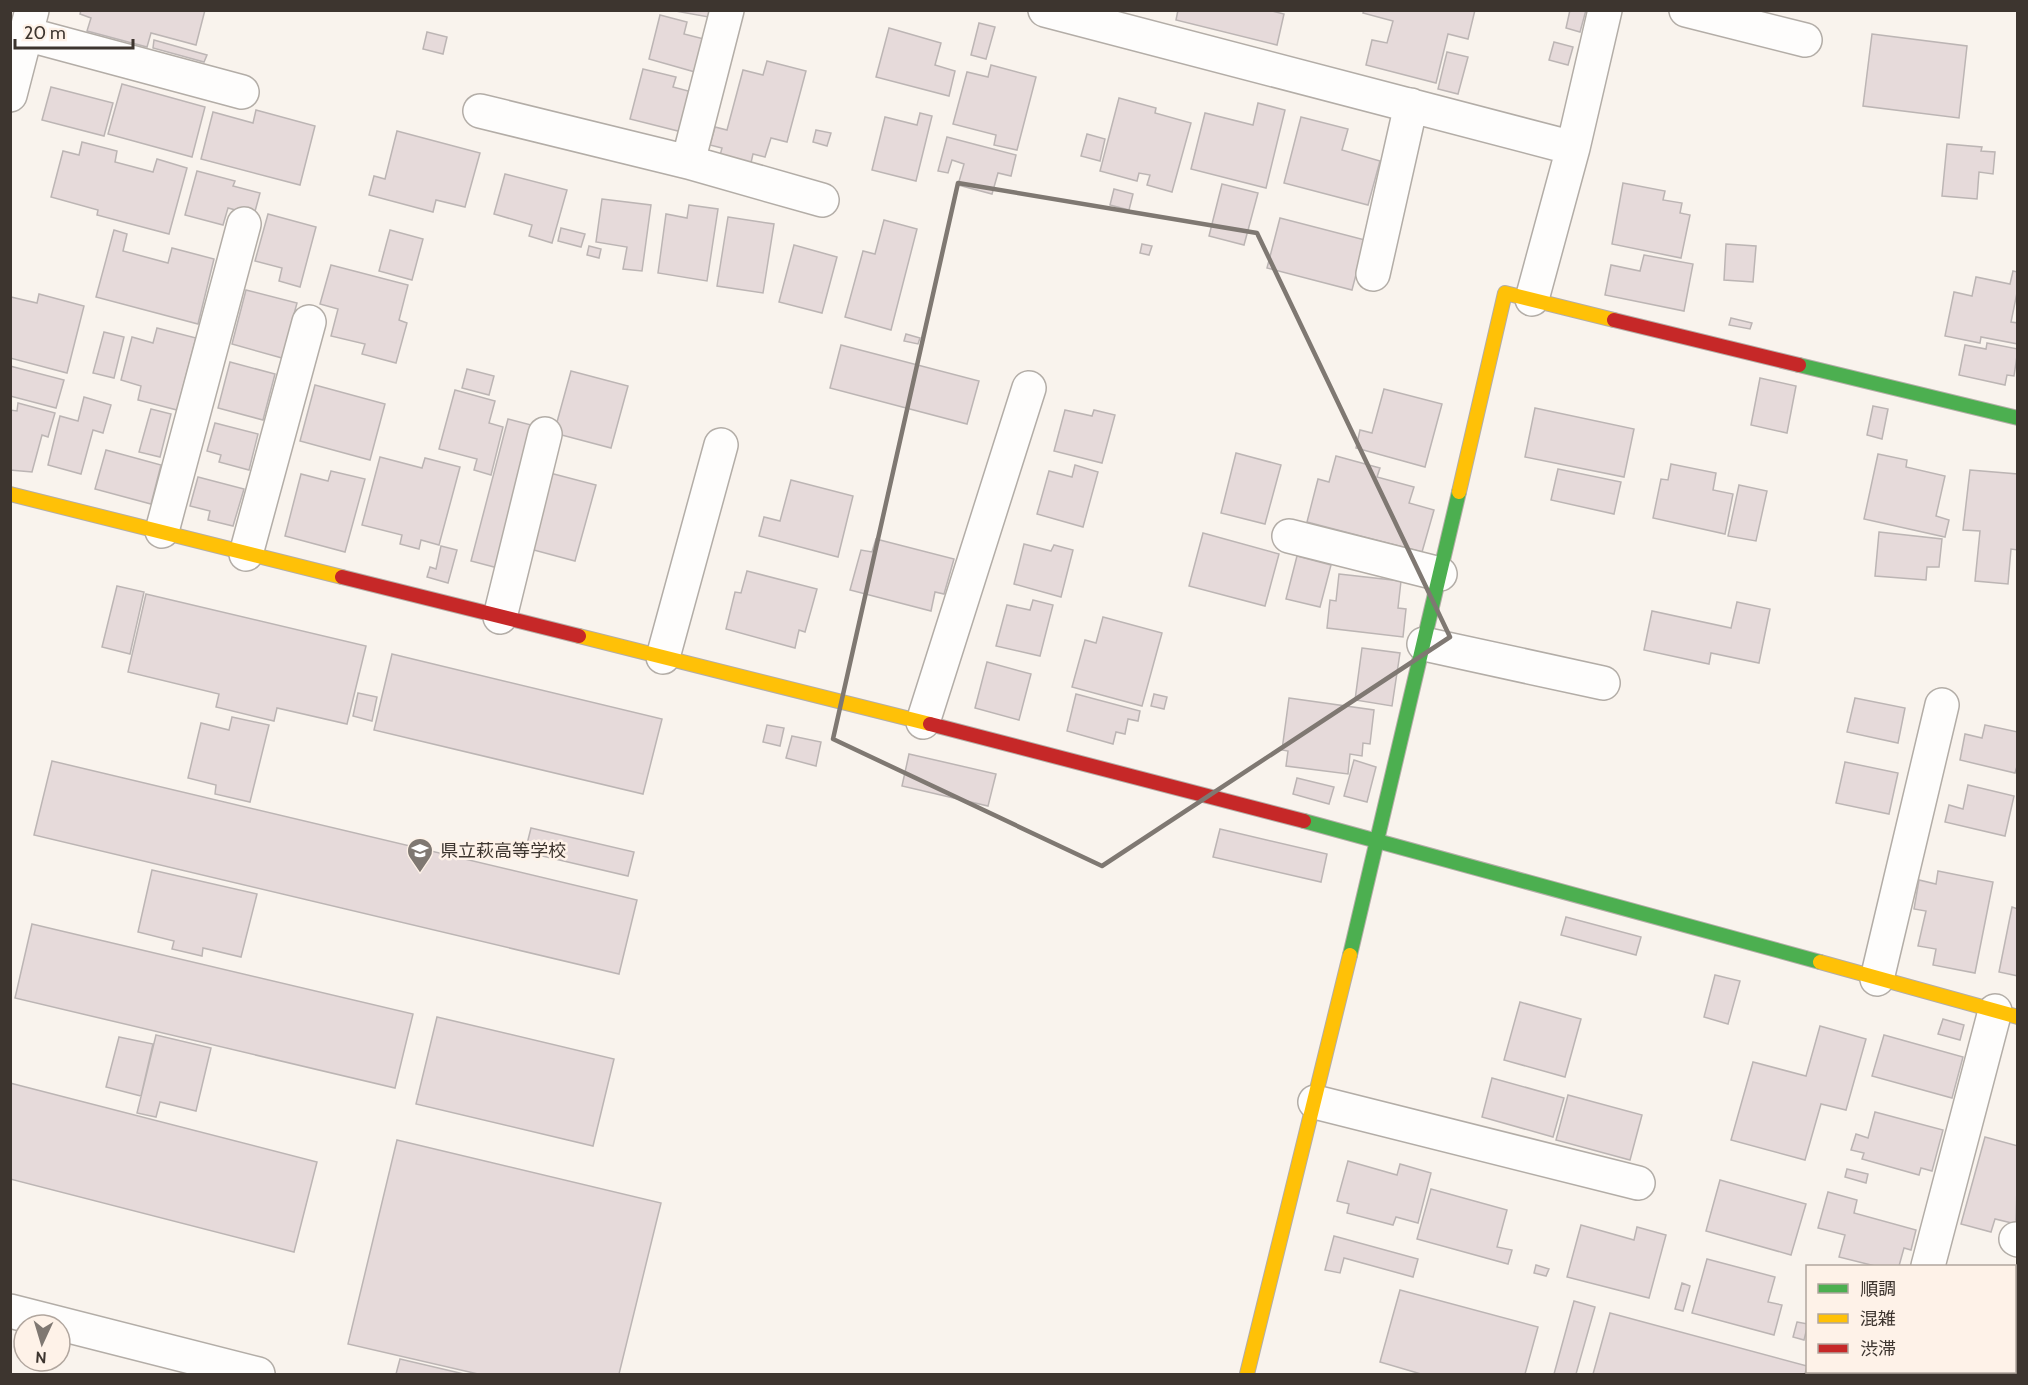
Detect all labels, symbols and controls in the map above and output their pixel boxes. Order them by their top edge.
scale bar [15,12,134,50]
text: 20 m [24,22,66,44]
school or university icon: 県立萩高等学校 [405,836,435,874]
place label: 県立萩高等学校 [440,840,566,862]
legend [1806,1265,2016,1373]
text: 順調 [1860,1278,1896,1300]
text: 混雑 [1860,1308,1896,1330]
north arrow [12,1313,72,1373]
text: 渋滞 [1860,1338,1896,1360]
text: N [35,1348,47,1367]

